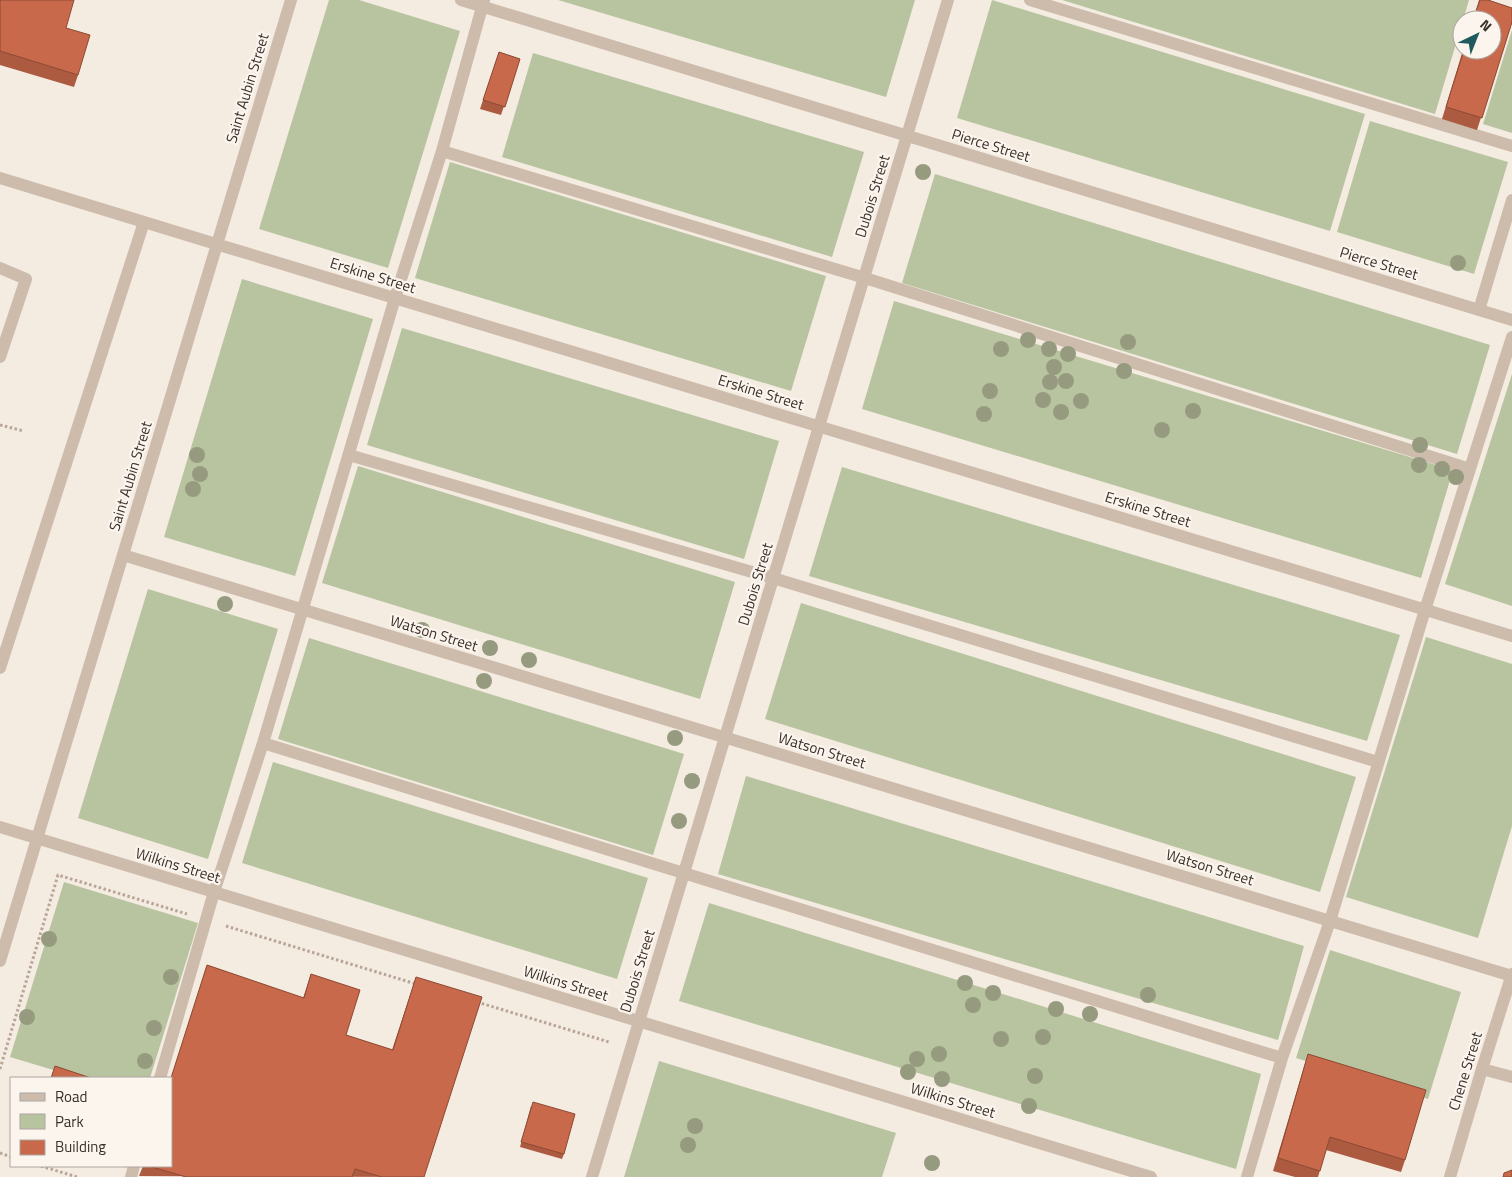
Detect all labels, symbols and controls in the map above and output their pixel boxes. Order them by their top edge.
north arrow [1452,10,1502,60]
text: N [1475,14,1497,36]
street label: Saint Aubin Street [219,30,275,146]
street label: Pierce Street [949,122,1034,168]
street label: Dubois Street [848,151,896,240]
street label: Pierce Street [1337,240,1422,286]
street label: Erskine Street [327,251,419,299]
street label: Erskine Street [715,368,807,416]
street label: Saint Aubin Street [102,418,158,534]
street label: Erskine Street [1102,485,1194,533]
street label: Dubois Street [731,539,779,628]
street label: Watson Street [387,609,481,657]
street label: Watson Street [775,726,869,774]
street label: Wilkins Street [133,841,224,889]
street label: Watson Street [1163,843,1257,891]
street label: Dubois Street [613,926,661,1015]
street label: Wilkins Street [521,959,612,1007]
street label: Chene Street [1442,1028,1488,1113]
street label: Wilkins Street [908,1076,999,1124]
legend [10,1077,172,1167]
text: Road [55,1085,87,1108]
text: Park [55,1110,84,1133]
text: Building [55,1135,106,1158]

